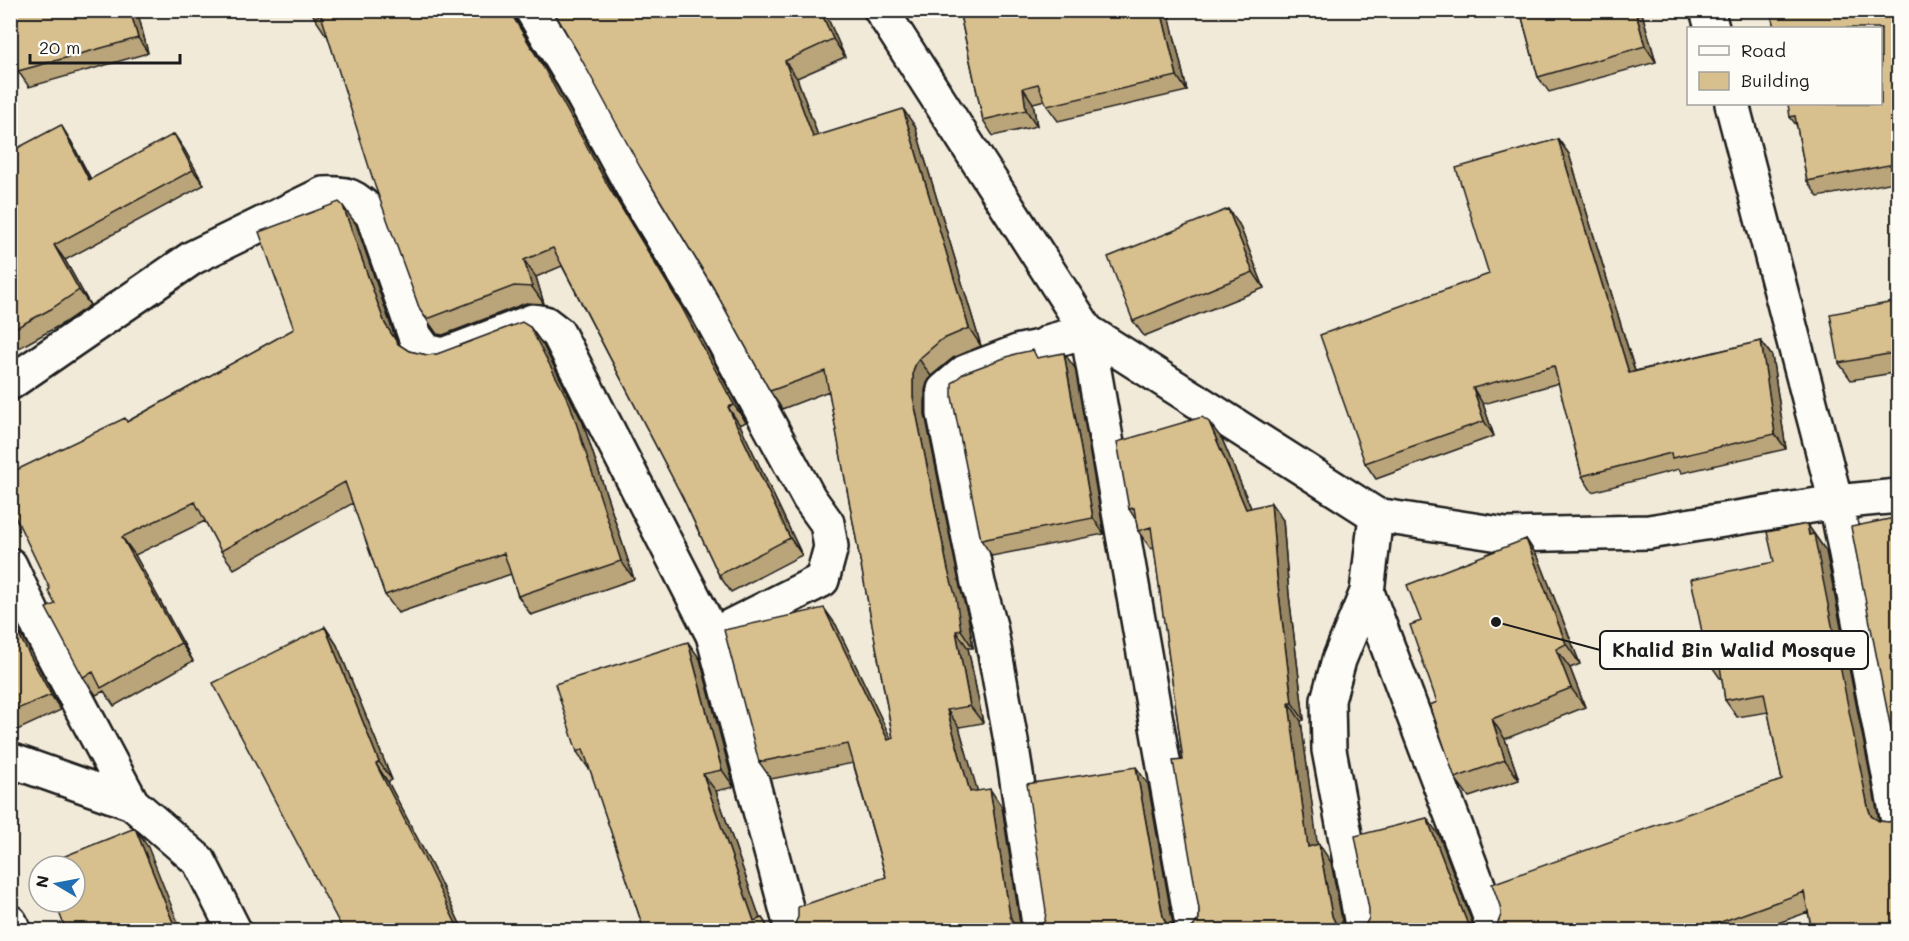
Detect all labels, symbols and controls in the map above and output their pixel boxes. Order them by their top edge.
scale bar [30,27,180,65]
legend [1687,27,1882,105]
text: 20 m [39,35,80,59]
text: Road [1741,38,1786,62]
text: Building [1741,68,1809,92]
callout: Khalid Bin Walid Mosque [1600,631,1868,669]
text: Khalid Bin Walid Mosque [1612,636,1856,662]
north arrow [27,854,87,914]
text: N [30,873,53,889]

